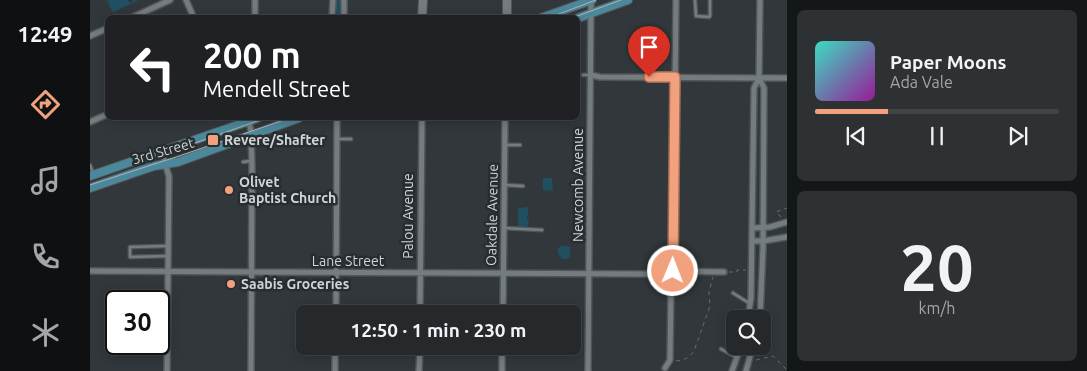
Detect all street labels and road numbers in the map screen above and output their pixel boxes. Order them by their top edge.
street label: Newcomb Avenue [570,128,586,242]
street label: 3rd Street [130,134,196,167]
street label: Oakdale Avenue [483,164,501,266]
street label: Palou Avenue [400,173,416,259]
street label: Lane Street [312,253,385,269]

